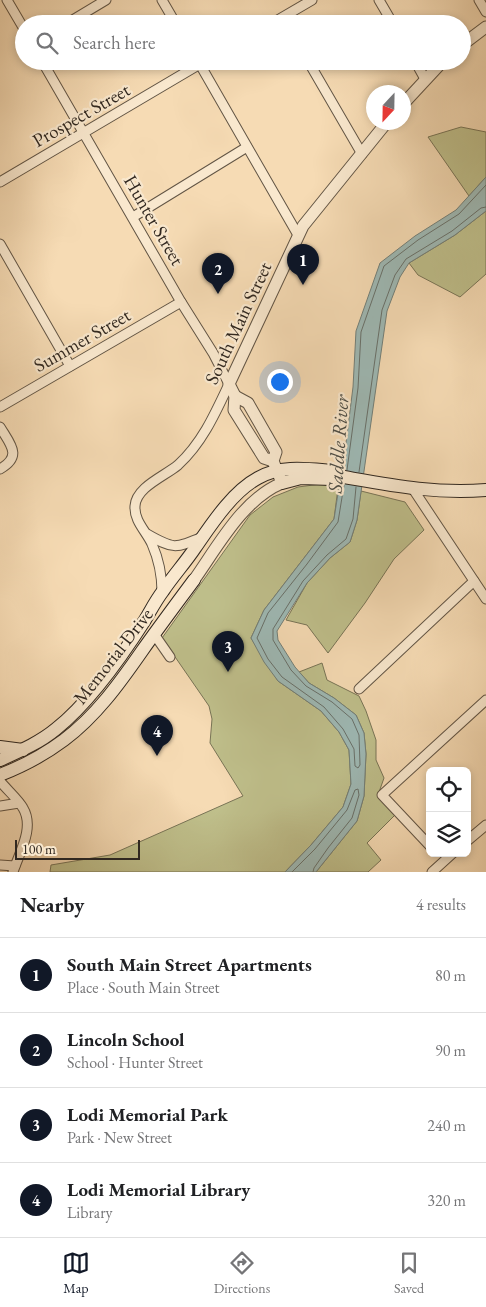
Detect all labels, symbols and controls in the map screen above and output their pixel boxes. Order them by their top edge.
search box [15,15,471,70]
icon: search [33,29,61,57]
text: Search here [73,30,155,55]
street label: Prospect Street [28,77,134,153]
north arrow [366,85,411,130]
street label: Hunter Street [118,170,190,270]
pin: 1 [287,244,319,285]
pin: 2 [202,253,234,294]
street label: South Main Street [199,258,277,388]
street label: Summer Street [29,302,135,378]
your location [267,369,293,395]
water label: Saddle River [322,393,354,495]
street label: Memorial Drive [67,603,159,709]
pin: 3 [212,631,244,672]
pin: 4 [141,715,173,756]
map controls [426,767,471,857]
button: locate [426,767,471,812]
button: layers [426,812,471,857]
scale bar [15,837,140,860]
text: 100 m [22,840,56,858]
text: Nearby [20,891,84,918]
text: 4 results [416,894,466,915]
text: South Main Street Apartments [67,952,312,977]
text: 1 [32,965,40,986]
text: 80 m [435,965,466,986]
text: Place · South Main Street [67,977,220,998]
text: Lincoln School [67,1027,184,1052]
text: 2 [32,1040,40,1061]
text: 90 m [435,1040,466,1061]
text: School · Hunter Street [67,1052,203,1073]
text: Lodi Memorial Park [67,1102,228,1127]
text: 3 [32,1115,40,1136]
text: 240 m [427,1115,466,1136]
text: Park · New Street [67,1127,172,1148]
text: Lodi Memorial Library [67,1177,250,1202]
text: 4 [32,1190,40,1211]
text: 320 m [427,1190,466,1211]
text: Library [67,1202,113,1223]
tab: Map [62,1249,90,1297]
tab: Directions [214,1249,270,1297]
tab: Saved [394,1249,424,1297]

